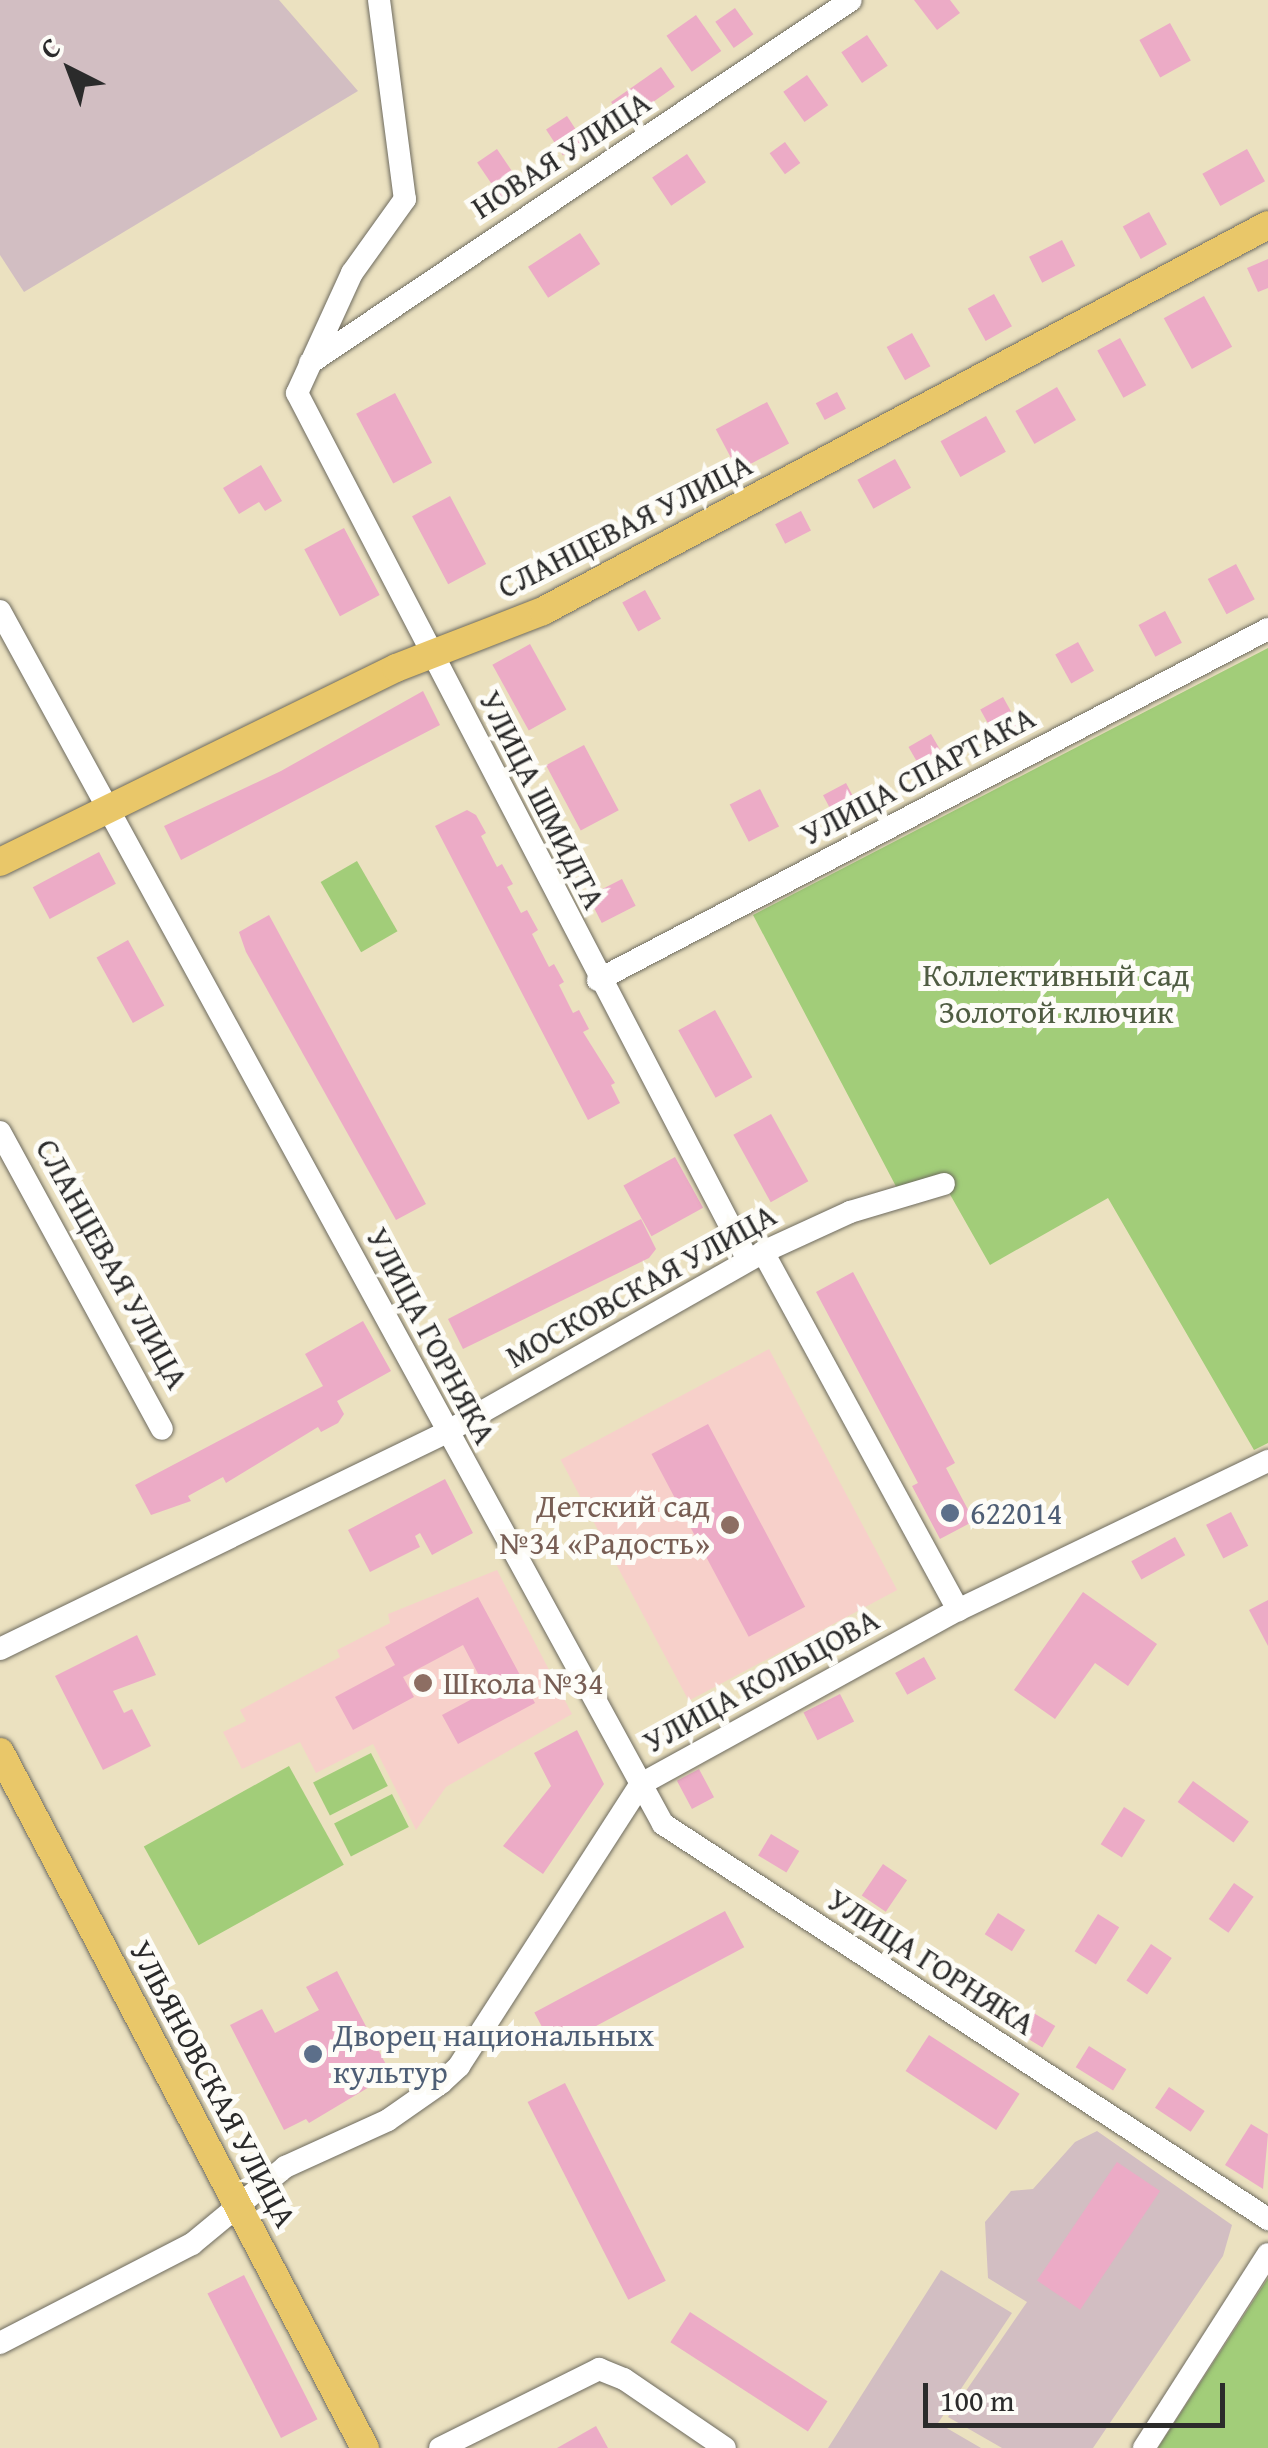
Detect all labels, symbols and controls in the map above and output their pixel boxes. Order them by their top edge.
north arrow [20,20,120,120]
text: С [30,27,69,68]
street label: НОВАЯ УЛИЦА [464,83,658,227]
street label: СЛАНЦЕВАЯ УЛИЦА [492,445,758,607]
street label: УЛИЦА ШМИДТА [470,684,614,916]
street label: УЛИЦА СПАРТАКА [794,698,1042,854]
park label: Коллективный сад Золотой ключик [923,957,1189,1032]
street label: СЛАНЦЕВАЯ УЛИЦА [27,1132,197,1396]
street label: МОСКОВСКАЯ УЛИЦА [499,1196,783,1376]
street label: УЛИЦА ГОРНЯКА [358,1221,504,1451]
place label: Детский сад №34 «Радость» [499,1488,710,1563]
place label: 622014 [970,1494,1062,1532]
marker: 622014 [939,1502,961,1524]
marker: Детский сад №34 «Радость» [719,1514,741,1536]
street label: УЛИЦА КОЛЬЦОВА [637,1600,885,1762]
place label: Школа №34 [443,1664,604,1702]
marker: Школа №34 [412,1672,434,1694]
street label: УЛИЦА ГОРНЯКА [820,1881,1042,2043]
street label: УЛЬЯНОВСКАЯ УЛИЦА [121,1934,305,2234]
place label: Дворец национальных культур [333,2017,654,2092]
marker: Дворец национальных культур [302,2043,324,2065]
scale bar [928,2363,1230,2425]
text: 100 m [940,2378,1014,2422]

